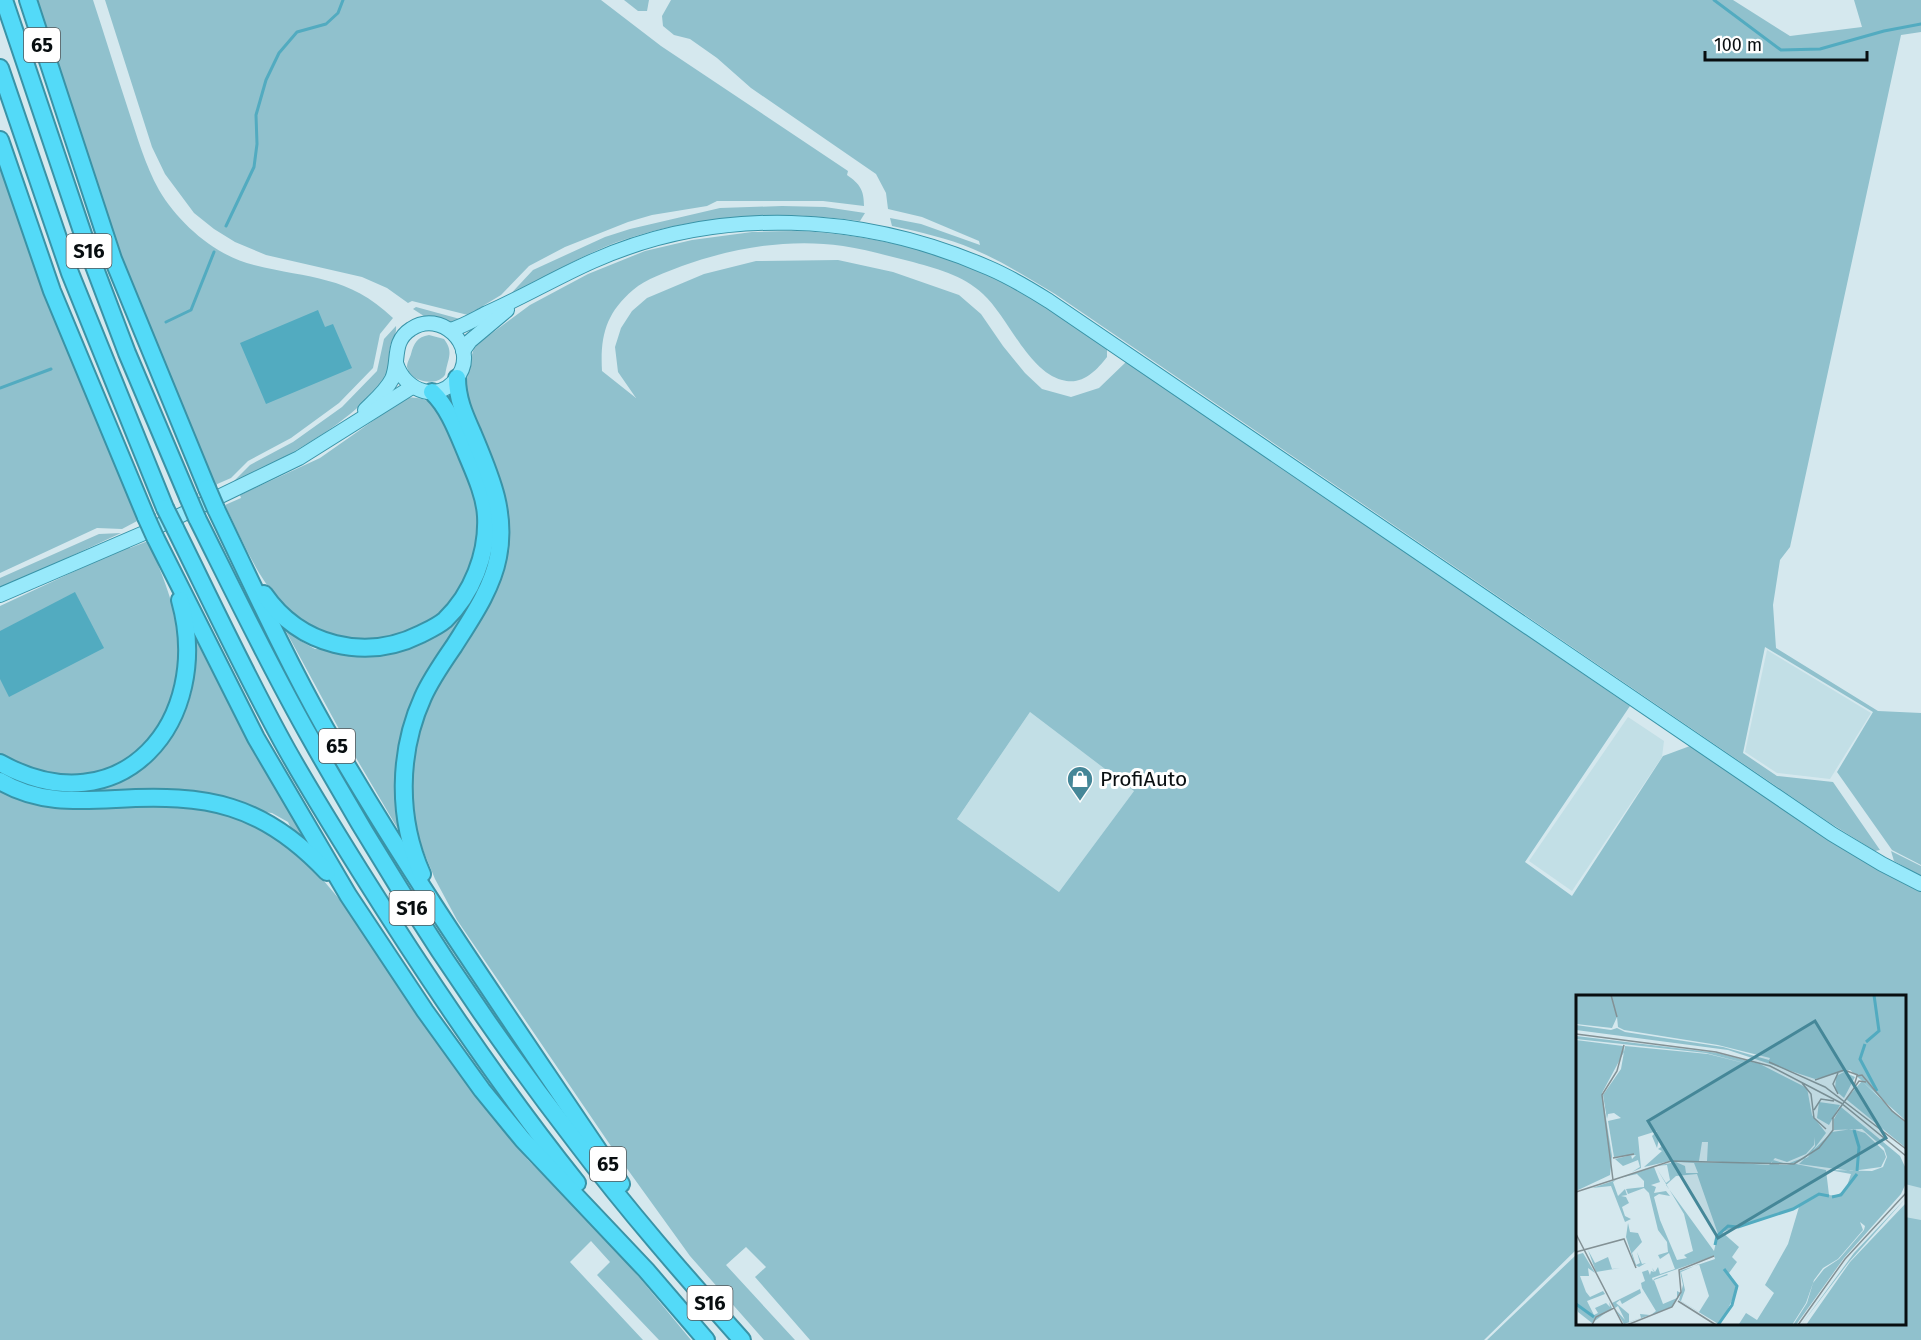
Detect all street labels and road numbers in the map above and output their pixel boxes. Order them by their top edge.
road number: 65 [24,28,60,62]
road number: S16 [66,234,112,268]
road number: 65 [319,729,355,763]
road number: S16 [390,891,434,925]
road number: 65 [590,1147,626,1181]
road number: S16 [688,1286,732,1320]

